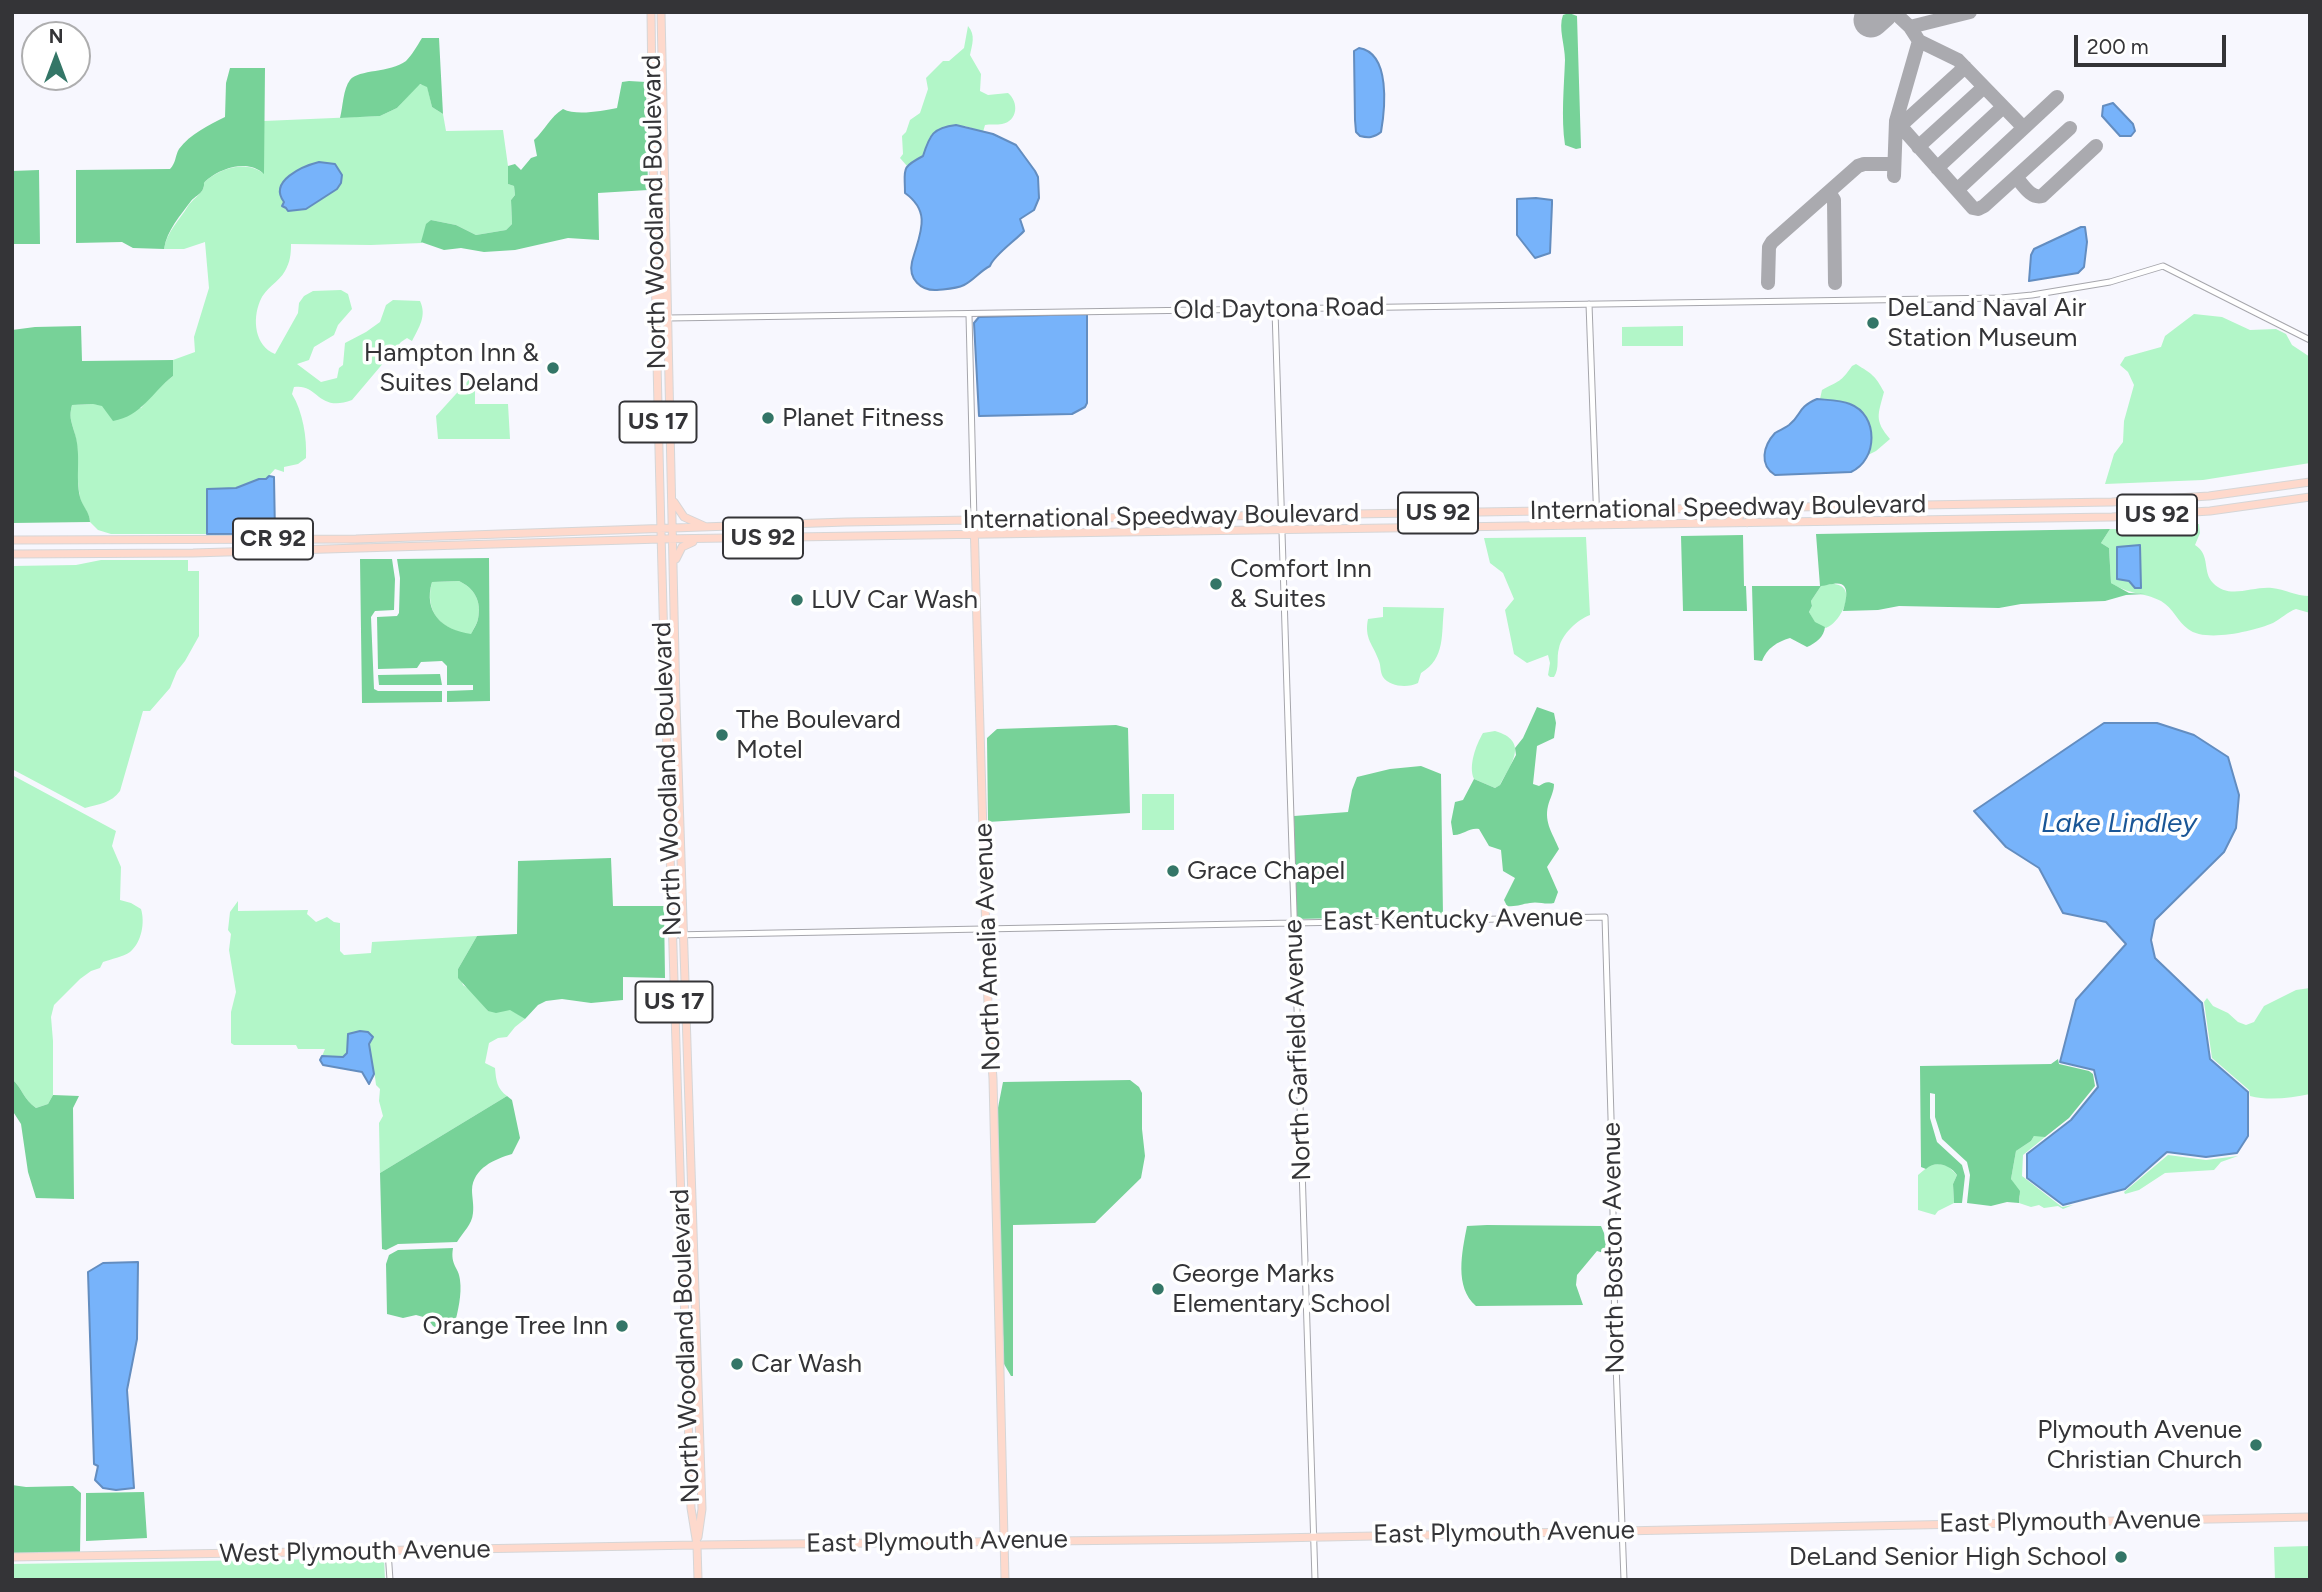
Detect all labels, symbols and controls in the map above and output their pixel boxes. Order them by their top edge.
north arrow [21,21,91,91]
scale bar [2077,21,2229,65]
text: N [49,25,63,48]
text: 200 m [2087,34,2149,59]
street label: North Woodland Boulevard [637,54,673,370]
street label: Old Daytona Road [1173,292,1385,326]
place label: DeLand Naval Air Station Museum [1887,292,2086,354]
marker: DeLand Naval Air Station Museum [1865,315,1881,331]
place label: Hampton Inn & Suites Deland [364,337,539,398]
marker: Hampton Inn & Suites Deland [545,360,561,376]
road number: US 17 [620,402,696,442]
place label: Planet Fitness [782,402,944,434]
marker: Planet Fitness [760,410,776,426]
street label: International Speedway Boulevard [1529,489,1927,527]
road number: US 92 [1398,492,1478,534]
road number: US 92 [2117,494,2197,536]
street label: International Speedway Boulevard [962,498,1360,536]
road number: CR 92 [233,518,313,560]
road number: US 92 [723,518,803,558]
place label: Comfort Inn & Suites [1230,553,1372,614]
marker: Comfort Inn & Suites [1208,576,1224,592]
place label: LUV Car Wash [811,584,978,616]
marker: LUV Car Wash [789,592,805,608]
street label: North Woodland Boulevard [647,621,689,937]
place label: The Boulevard Motel [736,704,901,766]
marker: The Boulevard Motel [714,727,730,743]
water label: Lake Lindley [2041,807,2197,841]
street label: North Amelia Avenue [968,823,1008,1071]
place label: Grace Chapel [1187,855,1345,887]
marker: Grace Chapel [1165,863,1181,879]
street label: East Kentucky Avenue [1323,902,1583,938]
street label: North Garfield Avenue [1278,919,1318,1181]
road number: US 17 [636,982,712,1022]
street label: North Boston Avenue [1596,1122,1632,1374]
street label: North Woodland Boulevard [665,1188,707,1504]
place label: George Marks Elementary School [1172,1258,1390,1320]
marker: George Marks Elementary School [1150,1281,1166,1297]
place label: Orange Tree Inn [423,1310,608,1342]
marker: Orange Tree Inn [614,1318,630,1334]
place label: Car Wash [751,1348,862,1380]
marker: Car Wash [729,1356,745,1372]
place label: Plymouth Avenue Christian Church [2037,1414,2242,1476]
marker: Plymouth Avenue Christian Church [2248,1437,2264,1453]
street label: East Plymouth Avenue [1939,1504,2201,1540]
street label: East Plymouth Avenue [1373,1515,1635,1551]
street label: East Plymouth Avenue [806,1524,1068,1560]
street label: West Plymouth Avenue [219,1534,491,1570]
place label: DeLand Senior High School [1789,1541,2107,1573]
marker: DeLand Senior High School [2113,1549,2129,1565]

